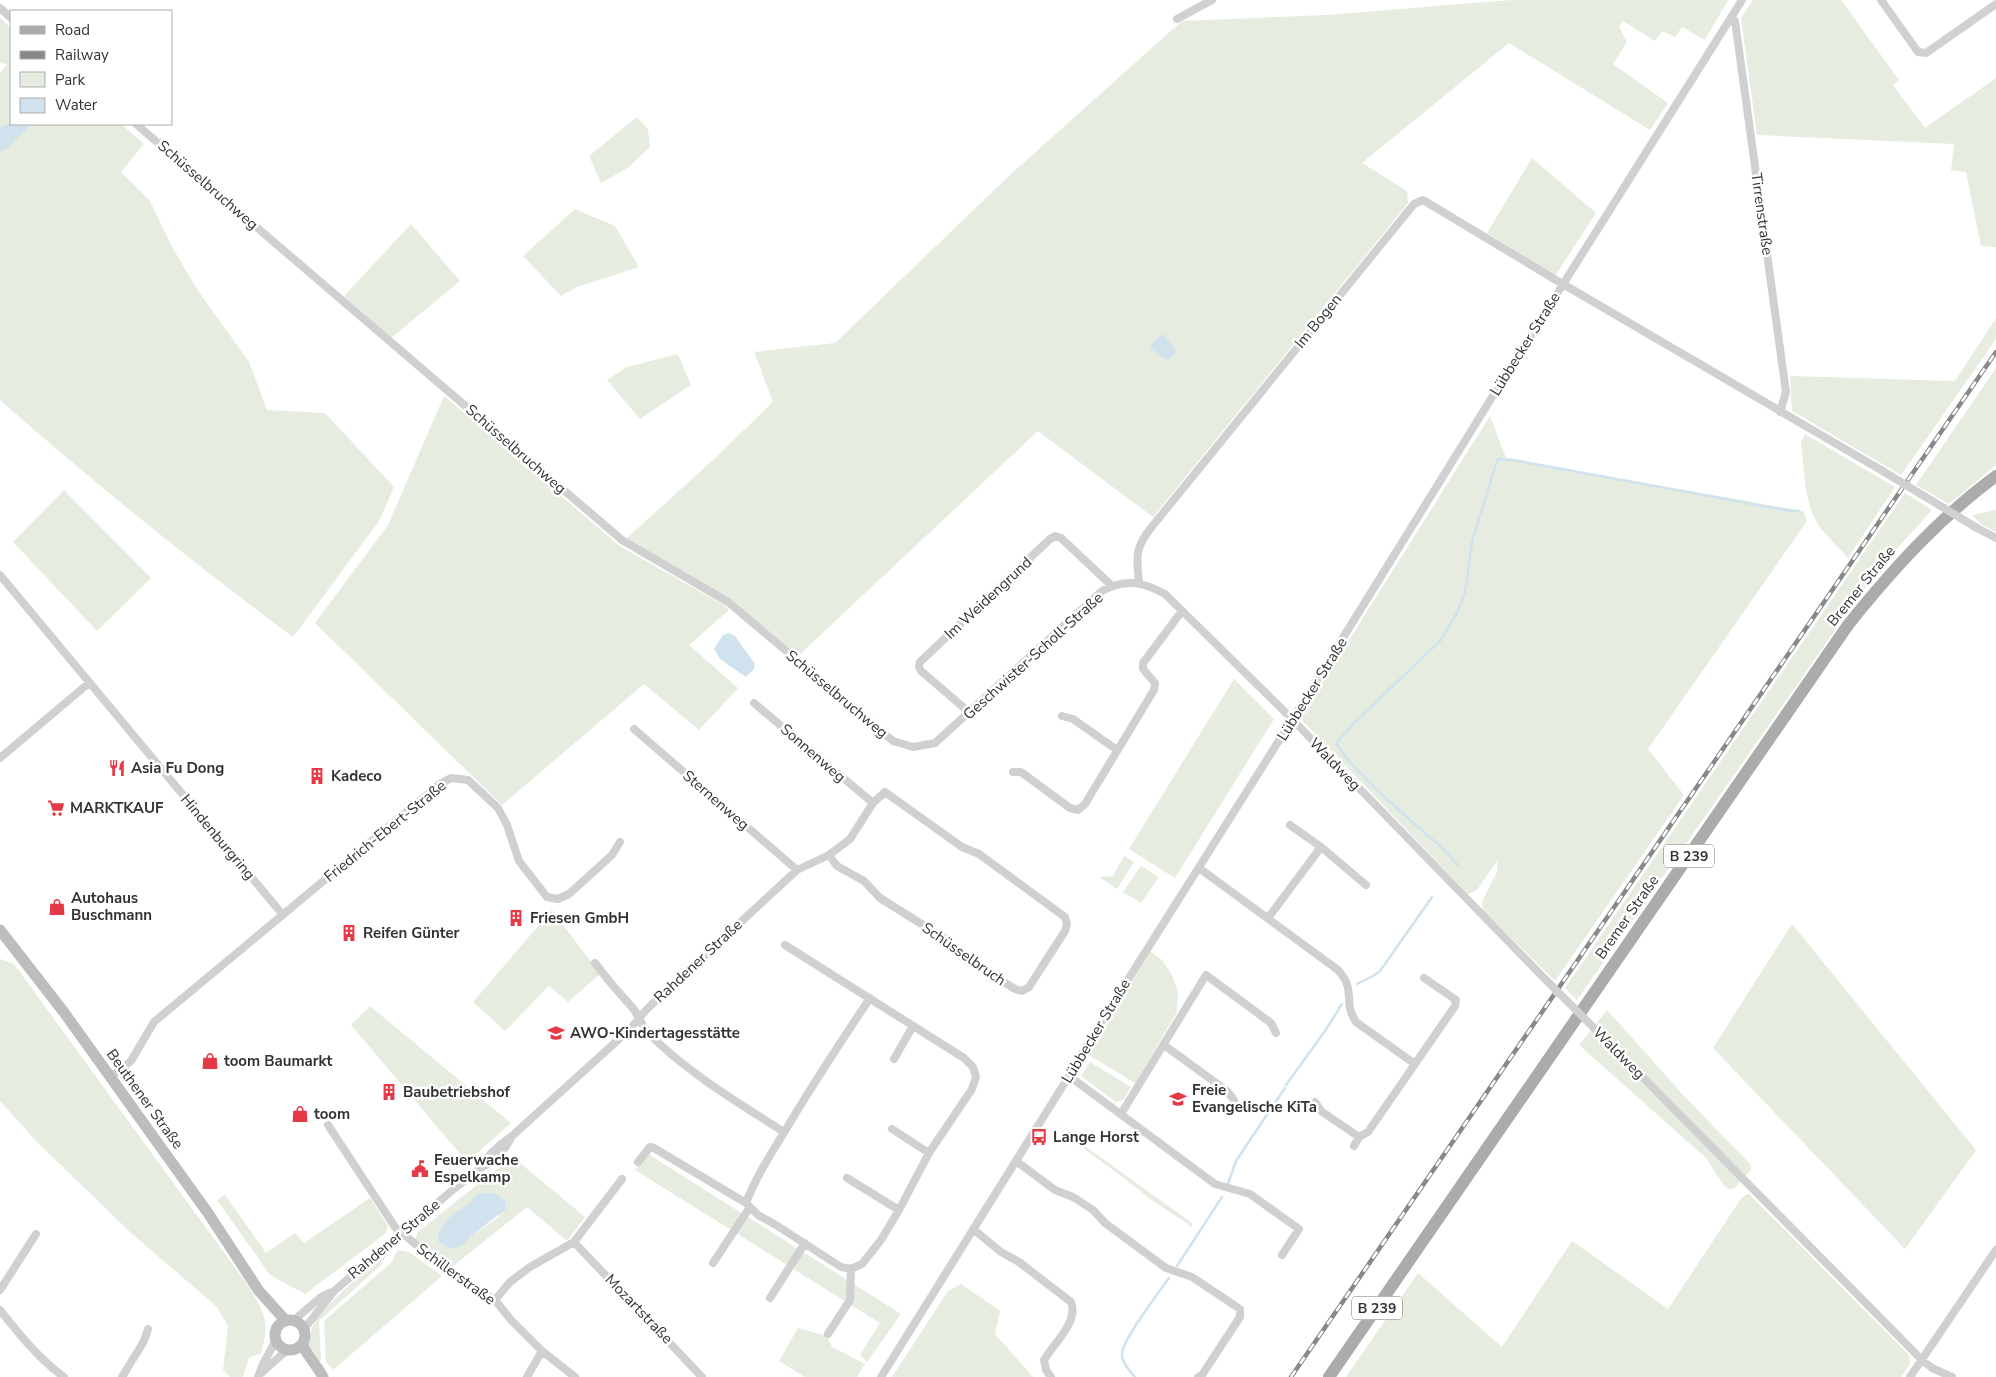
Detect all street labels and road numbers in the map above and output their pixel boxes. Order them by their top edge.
street label: Schüsselbruchweg [153,136,263,234]
street label: Tirrenstraße [1746,172,1778,256]
street label: Lübbecker Straße [1485,289,1565,399]
street label: Im Bogen [1290,290,1346,352]
street label: Schüsselbruchweg [461,400,571,498]
street label: Bremer Straße [1822,541,1900,631]
street label: Im Weidengrund [940,552,1036,644]
street label: Geschwister-Scholl-Straße [959,588,1107,724]
street label: Lübbecker Straße [1272,634,1352,744]
street label: Schüsselbruchweg [782,645,892,743]
street label: Sonnenweg [776,719,850,787]
street label: Waldweg [1305,733,1365,795]
street label: Sternenweg [679,766,753,834]
street label: Friedrich-Ebert-Straße [320,776,450,886]
street label: Hindenburgring [176,790,260,884]
road number: B 239 [1664,844,1714,868]
street label: Bremer Straße [1591,871,1663,963]
street label: Rahdener Straße [650,915,746,1007]
street label: Schüsselbruch [918,918,1010,990]
street label: Lübbecker Straße [1057,975,1135,1087]
street label: Waldweg [1589,1023,1649,1083]
street label: Beuthener Straße [102,1045,188,1153]
street label: Rahdener Straße [344,1195,444,1283]
street label: Schillerstraße [412,1239,500,1309]
street label: Mozartstraße [601,1270,677,1348]
road number: B 239 [1352,1296,1402,1320]

